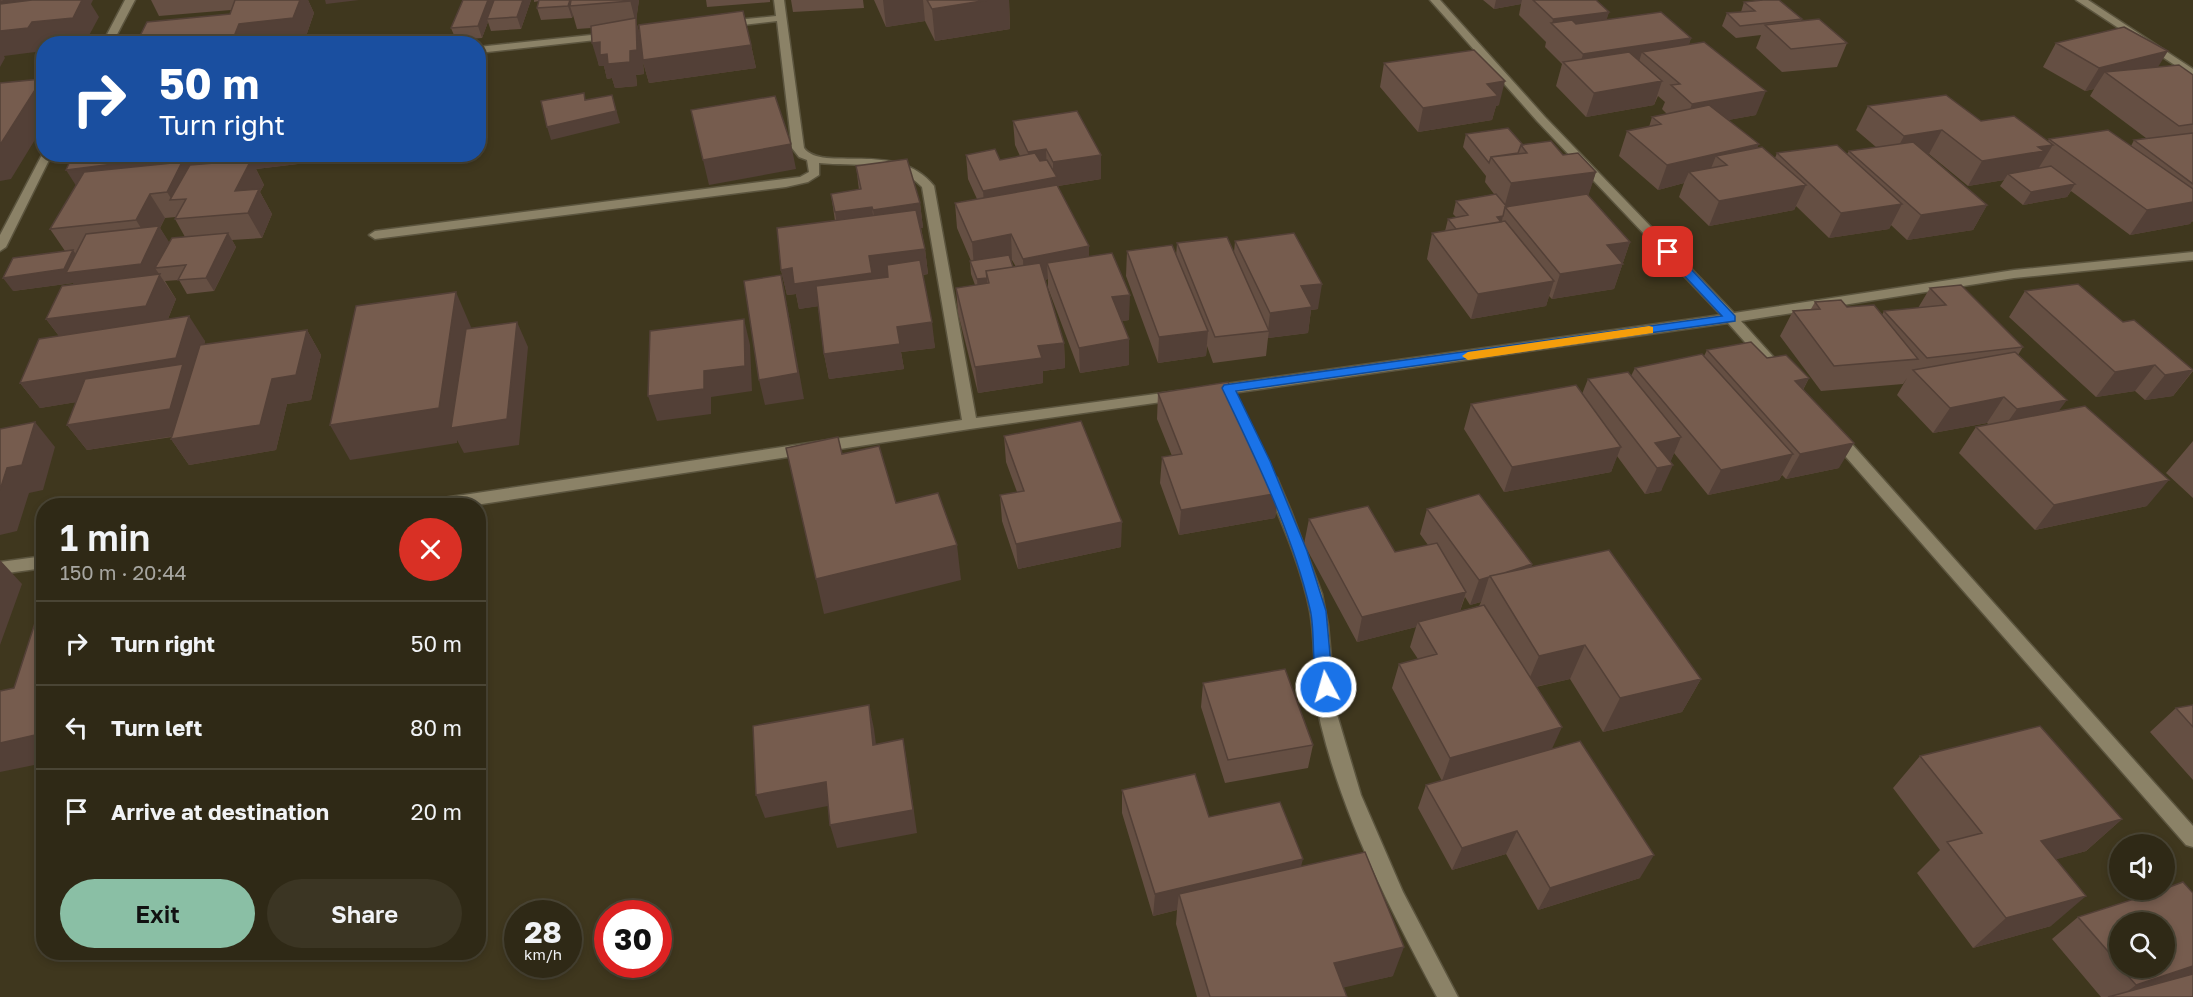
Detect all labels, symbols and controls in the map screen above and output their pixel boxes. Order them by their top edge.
text: 50 m [159,58,259,108]
icon: right [60,60,138,138]
text: Turn right [159,109,285,141]
pin [1642,226,1693,277]
icon: arrive [1651,235,1684,268]
text: 1 min [60,516,150,559]
button: close [399,518,462,581]
text: 150 m · 20:44 [60,560,187,584]
icon: right [60,627,93,660]
text: Turn right [111,630,215,657]
text: 50 m [411,630,462,657]
position arrow [1294,655,1358,719]
icon: left [60,711,93,744]
text: Turn left [111,714,202,741]
text: 80 m [410,714,462,741]
icon: arrive [60,795,93,828]
text: Arrive at destination [111,798,329,825]
text: 20 m [411,798,462,825]
map controls [2109,834,2175,978]
button: sound [2109,834,2175,900]
button: Exit [60,879,255,948]
button: Share [267,879,462,948]
speed limit sign: 30 [594,900,672,978]
button: search [2109,912,2175,978]
text: 28 [524,914,562,950]
text: km/h [524,945,562,963]

